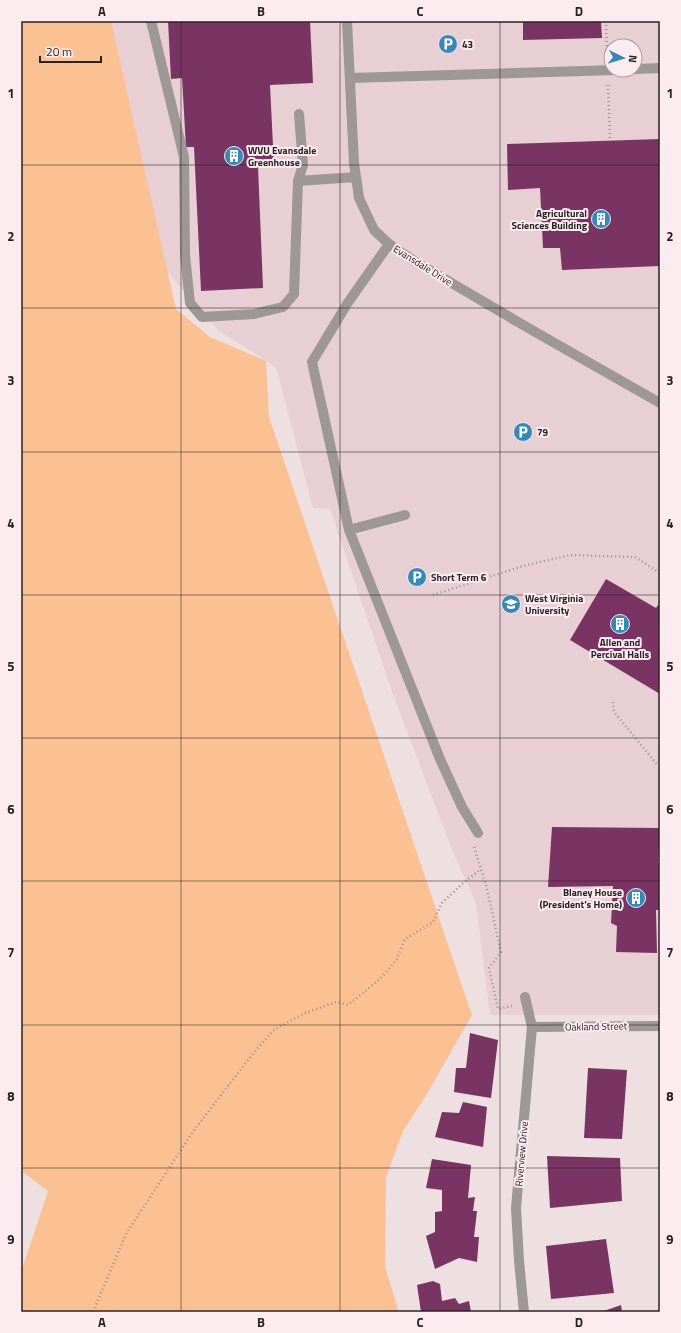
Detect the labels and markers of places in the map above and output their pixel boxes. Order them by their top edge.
parking icon: 43 [437,33,459,55]
place label: 43 [462,37,473,52]
place label: WVU Evansdale Greenhouse [248,143,316,170]
building icon: WVU Evansdale Greenhouse [223,145,245,167]
place label: Agricultural Sciences Building [512,206,588,233]
building icon: Agricultural Sciences Building [590,208,612,230]
parking icon: 79 [512,421,534,443]
place label: 79 [537,425,549,440]
parking icon: Short Term 6 [406,566,428,588]
place label: Short Term 6 [431,570,487,585]
place label: West Virginia University [525,591,583,618]
school or university icon: West Virginia University [500,593,522,615]
building icon: Allen and Percival Halls [609,613,631,635]
place label: Allen and Percival Halls [591,635,650,662]
place label: Blaney House (President’s Home) [539,885,622,912]
building icon: Blaney House (President’s Home) [625,887,647,909]

